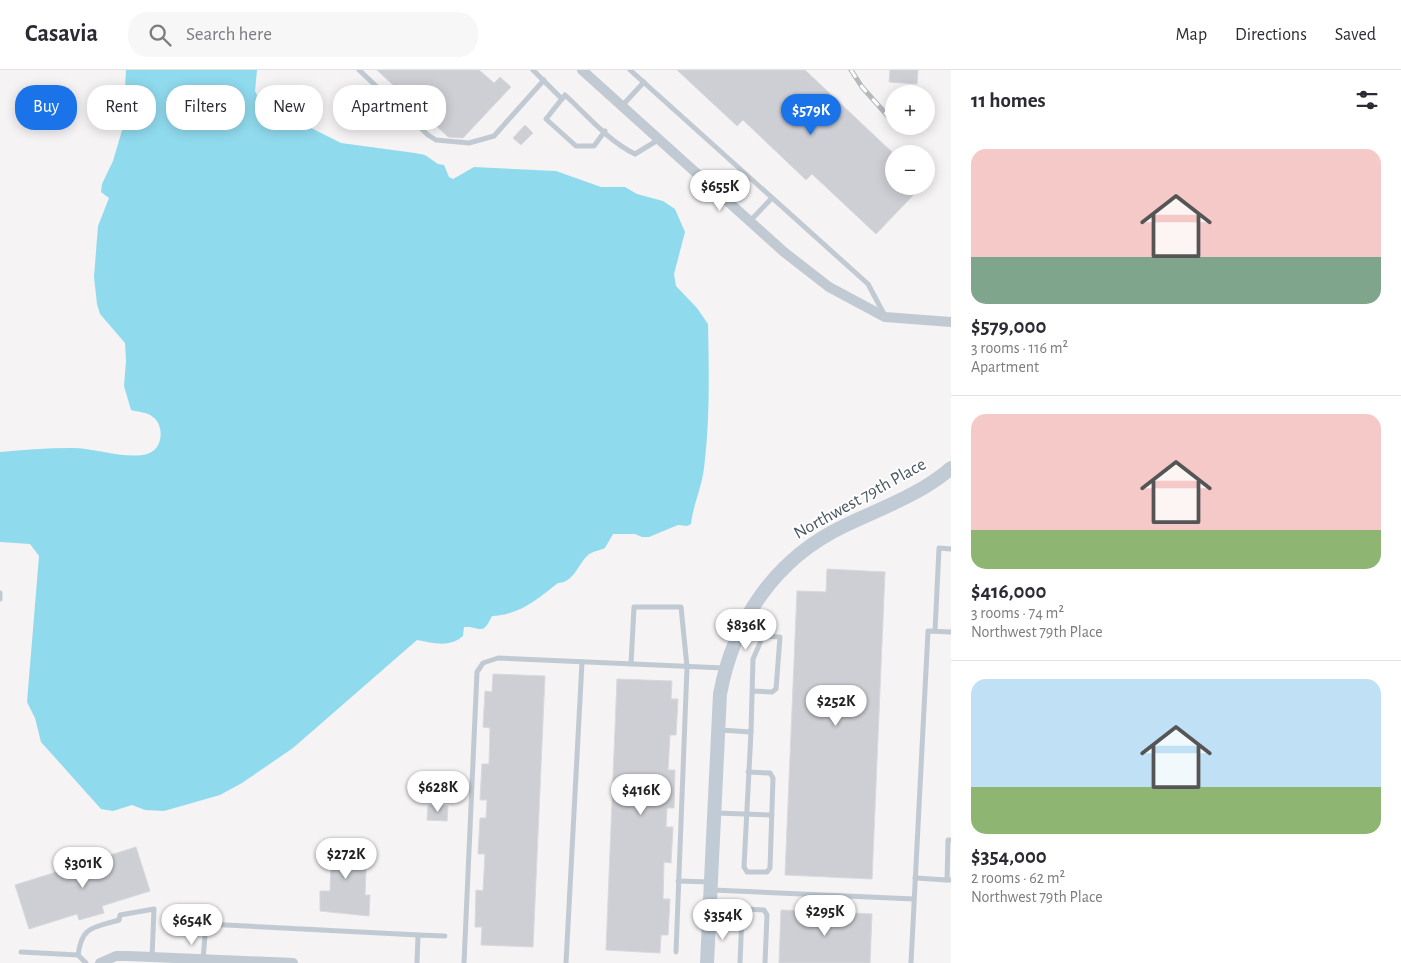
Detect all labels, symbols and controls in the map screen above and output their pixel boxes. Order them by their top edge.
search box [128,12,478,57]
icon: search [146,21,174,49]
text: Casavia [25,22,98,46]
text: Search here [186,25,272,44]
text: Map [1176,26,1207,44]
text: Directions [1235,26,1307,44]
text: Saved [1335,26,1376,44]
chip: Buy [15,85,77,130]
chip: Rent [87,85,156,130]
chip: Filters [166,85,245,130]
chip: New [255,85,323,130]
chip: Apartment [333,85,446,130]
map controls [885,85,935,195]
button: + [885,85,935,135]
icon: filters [1353,86,1381,114]
text: 11 homes [971,90,1046,111]
pin: $579K [776,93,846,136]
text: $579K [792,102,830,118]
button: − [885,145,935,195]
pin: $655K [685,170,755,212]
text: $655K [701,178,739,194]
icon: home [1131,181,1221,271]
text: $579,000 [971,316,1046,337]
text: 3 rooms · 116 m² [971,340,1068,356]
text: Apartment [971,359,1039,375]
icon: home [1131,447,1221,537]
street label: Northwest 79th Place [791,455,929,543]
text: $416,000 [971,581,1046,602]
text: 3 rooms · 74 m² [971,605,1064,621]
pin: $836K [711,608,781,651]
text: $836K [726,617,766,633]
text: Northwest 79th Place [971,624,1103,640]
pin: $252K [801,684,871,727]
text: $252K [817,693,855,709]
icon: home [1131,712,1221,802]
pin: $628K [403,770,473,813]
pin: $416K [606,774,676,816]
text: $628K [418,779,458,795]
text: $416K [622,782,660,798]
pin: $272K [311,838,381,880]
pin: $301K [48,846,118,889]
text: $272K [327,846,365,862]
text: $354,000 [971,846,1047,867]
text: $301K [64,855,102,871]
text: 2 rooms · 62 m² [971,870,1065,886]
text: Northwest 79th Place [971,889,1103,905]
pin: $295K [790,894,860,937]
pin: $354K [688,898,758,941]
text: $295K [806,903,844,919]
pin: $654K [157,904,227,946]
text: $354K [704,907,742,923]
text: $654K [172,912,212,928]

